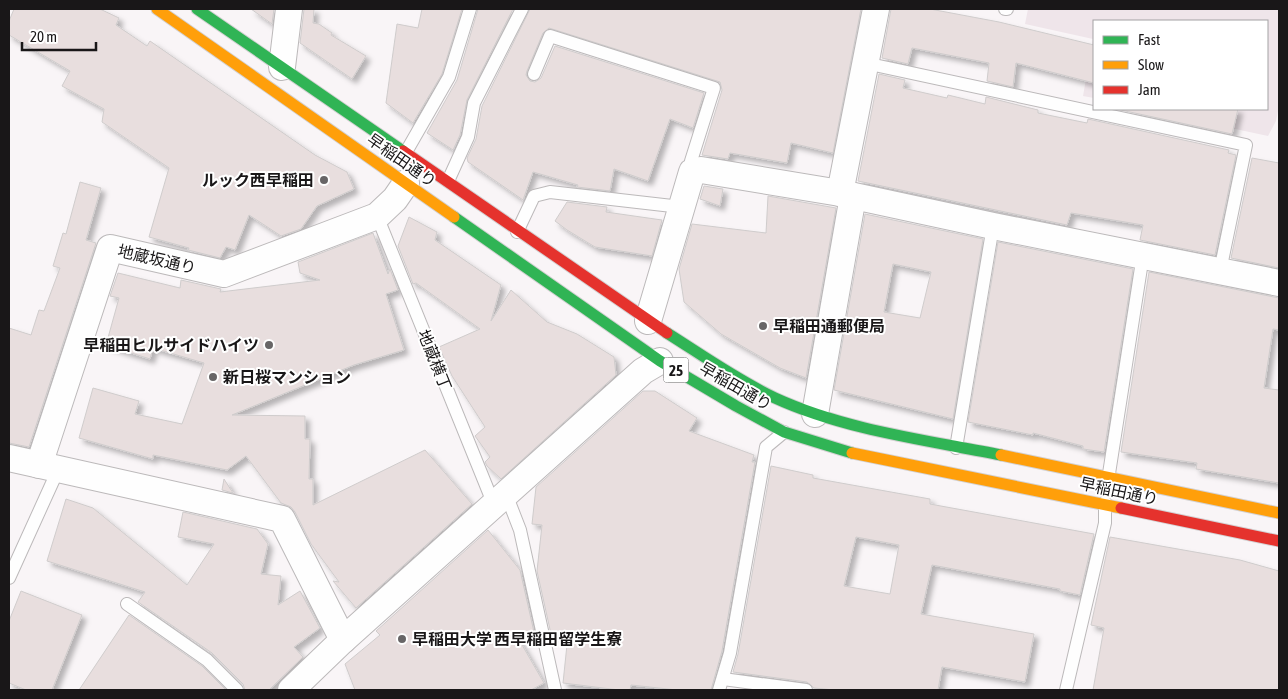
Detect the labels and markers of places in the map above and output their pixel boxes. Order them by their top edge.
place label: ルック西早稲田 [202,171,314,189]
marker: ルック西早稲田 [318,174,330,186]
place label: 早稲田通郵便局 [773,317,885,335]
marker: 早稲田通郵便局 [757,320,769,332]
place label: 早稲田ヒルサイドハイツ [83,336,259,354]
marker: 早稲田ヒルサイドハイツ [263,339,275,351]
place label: 新日桜マンション [223,368,351,386]
marker: 新日桜マンション [207,371,219,383]
place label: 早稲田大学 西早稲田留学生寮 [412,630,622,648]
marker: 早稲田大学 西早稲田留学生寮 [396,633,408,645]

